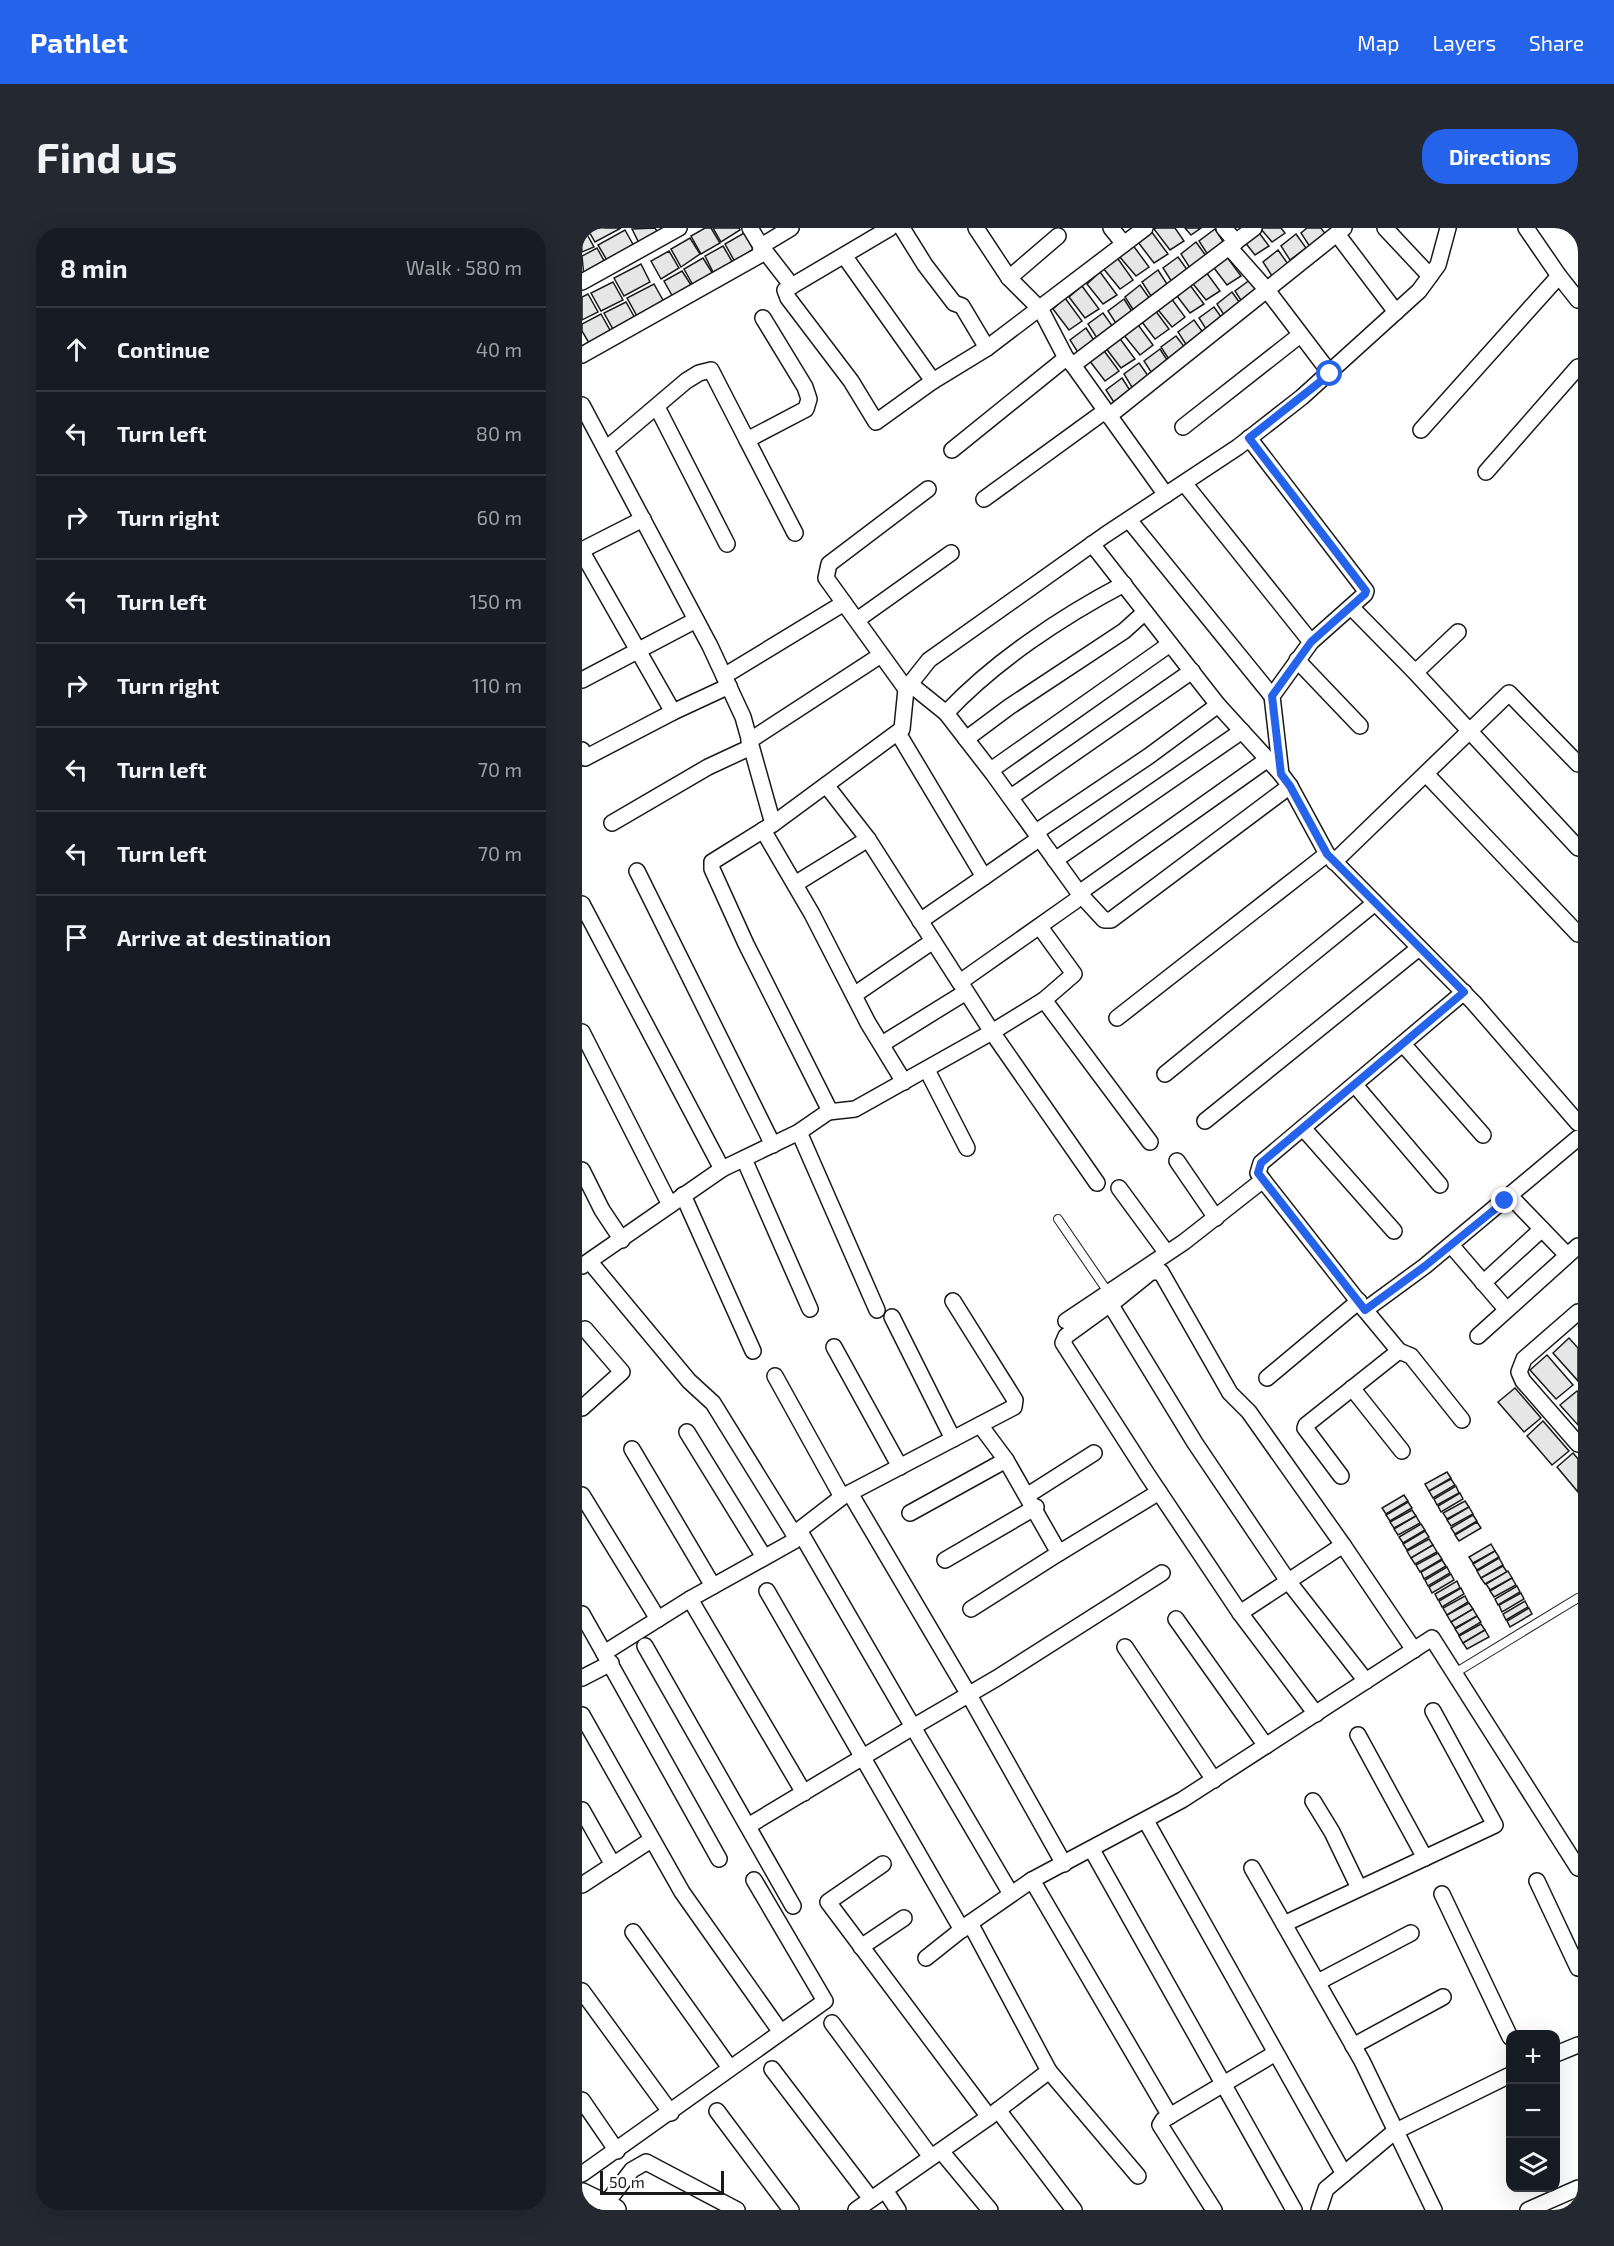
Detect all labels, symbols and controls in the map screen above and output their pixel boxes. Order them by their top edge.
text: Pathlet [30,25,128,59]
text: Map [1357,30,1399,55]
text: Layers [1432,30,1496,55]
text: Share [1529,30,1584,55]
button: Directions [1422,129,1578,184]
text: Find us [36,131,178,181]
text: 8 min [60,252,128,283]
text: Walk · 580 m [406,255,522,279]
icon: ahead [60,333,93,366]
text: Continue [117,336,210,362]
text: 40 m [476,337,522,361]
route start [1316,360,1342,386]
icon: left [60,417,93,450]
text: Turn left [117,420,206,446]
text: 80 m [476,421,522,445]
icon: right [60,501,93,534]
text: Turn right [117,504,219,530]
text: 60 m [477,505,522,529]
icon: left [60,585,93,618]
text: Turn left [117,588,206,614]
text: 150 m [469,589,522,613]
icon: right [60,669,93,702]
text: Turn right [117,672,219,698]
text: 110 m [472,673,522,697]
icon: left [60,753,93,786]
text: Turn left [117,756,206,782]
text: 70 m [478,757,522,781]
icon: left [60,837,93,870]
text: Turn left [117,840,206,866]
text: 70 m [478,841,522,865]
icon: arrive [60,921,93,954]
text: Arrive at destination [117,924,331,950]
route end [1491,1187,1517,1213]
map controls [1506,2030,1560,2192]
button: + [1506,2030,1560,2084]
button: − [1506,2084,1560,2138]
button: layers [1506,2138,1560,2192]
scale bar [600,2168,724,2196]
text: 50 m [609,2172,645,2191]

